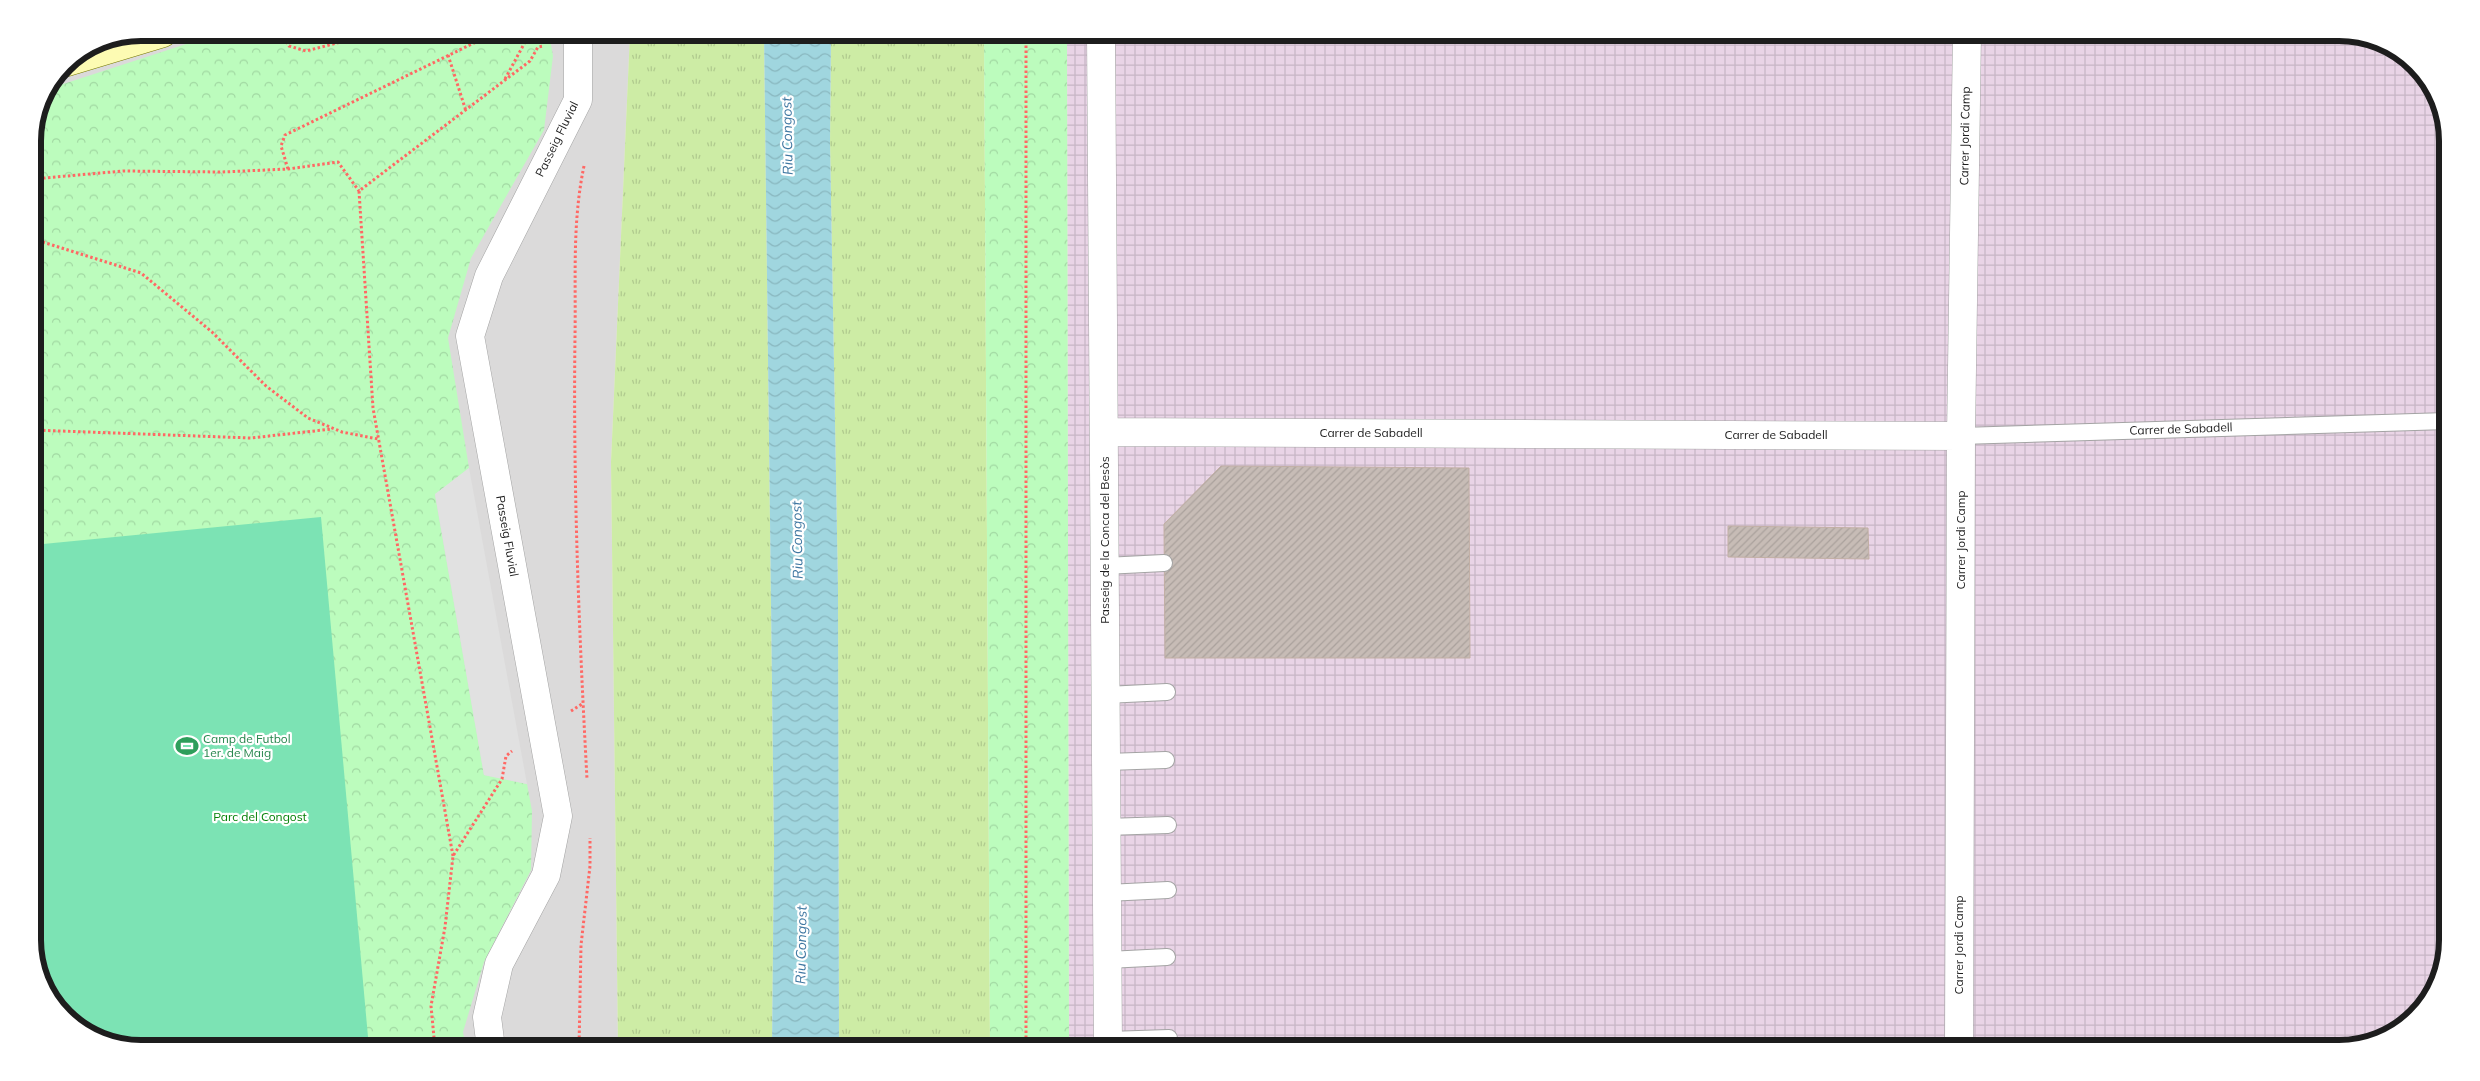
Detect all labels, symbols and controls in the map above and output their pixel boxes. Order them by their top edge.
street label: Carrer Jordi Camp [1956,86,1973,186]
water label: Riu Congost [777,96,797,175]
street label: Passeig Fluvial [532,99,581,179]
street label: Carrer de Sabadell [2129,419,2233,438]
street label: Carrer de Sabadell [1319,425,1423,440]
street label: Carrer de Sabadell [1724,427,1828,442]
street label: Passeig de la Conca del Besòs [1097,456,1112,624]
street label: Carrer Jordi Camp [1953,490,1968,590]
street label: Passeig Fluvial [493,494,522,578]
water label: Riu Congost [787,500,807,579]
place label: Camp de Futbol 1er. de Maig [203,731,291,760]
sports icon: Camp de Futbol 1er. de Maig [174,733,200,759]
park label: Parc del Congost [213,809,307,824]
street label: Carrer Jordi Camp [1951,895,1966,995]
water label: Riu Congost [791,905,811,984]

